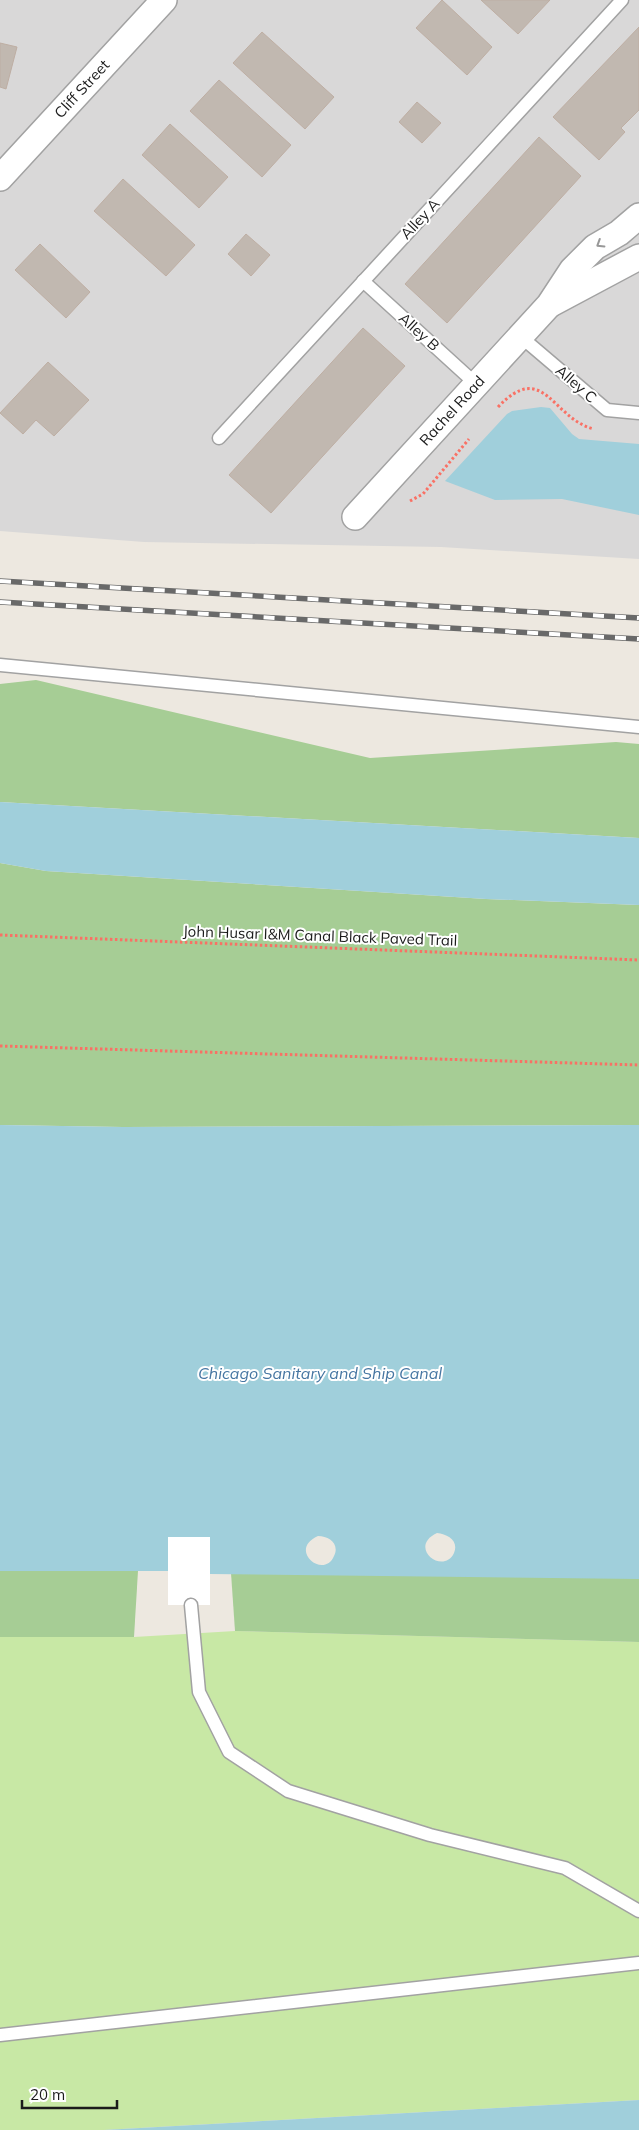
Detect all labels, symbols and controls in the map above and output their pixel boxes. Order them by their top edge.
street label: Cliff Street [50,55,113,122]
street label: Alley A [396,194,443,243]
one-way arrow [596,238,605,248]
street label: Alley B [395,308,444,355]
street label: Alley C [552,361,601,407]
street label: Rachel Road [415,372,489,449]
street label: John Husar I&M Canal Black Paved Trail [183,921,458,950]
water label: Chicago Sanitary and Ship Canal [198,1363,442,1383]
scale bar [22,2078,118,2110]
text: 20 m [30,2085,65,2104]

